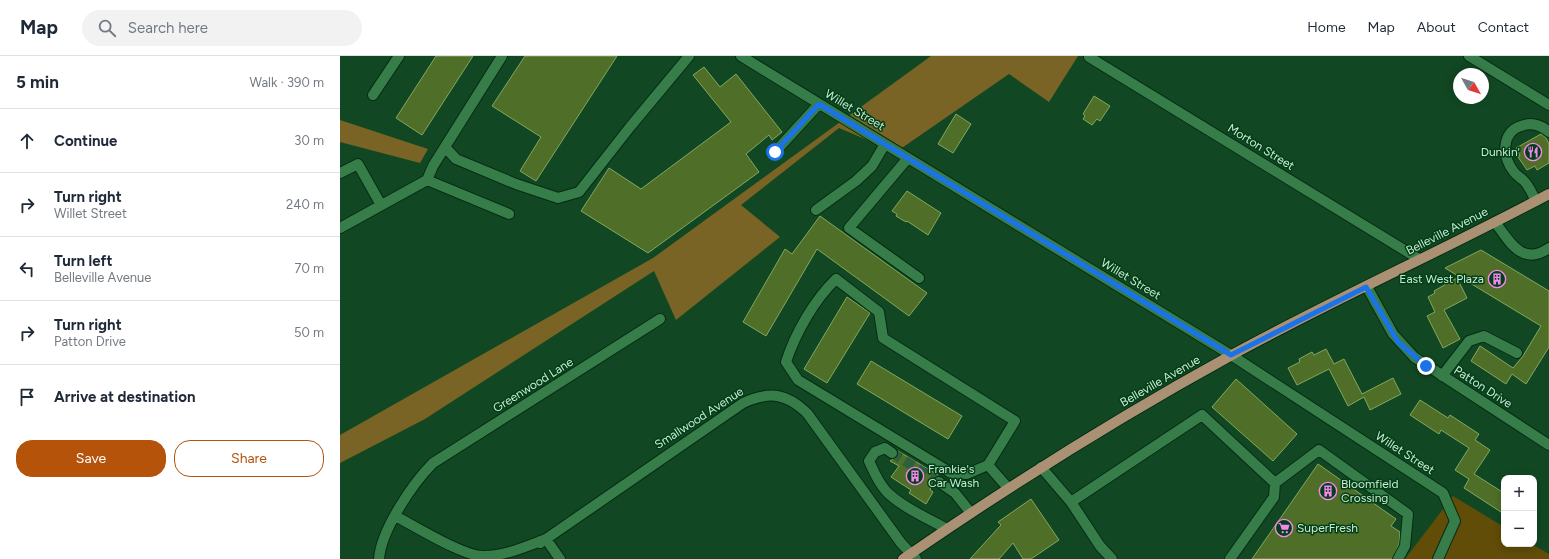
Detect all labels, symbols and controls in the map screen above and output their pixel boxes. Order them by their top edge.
search box [82,10,362,46]
text: Map [20,16,58,39]
icon: search [96,17,118,39]
text: Search here [128,19,208,37]
text: Home [1307,19,1346,36]
text: Map [1368,19,1395,36]
text: About [1417,19,1456,36]
text: Contact [1478,19,1529,36]
north arrow [1453,68,1489,104]
text: 5 min [16,72,59,92]
text: Walk · 390 m [249,75,324,90]
street label: Willet Street [823,87,888,134]
street label: Morton Street [1225,121,1297,173]
icon: ahead [16,130,38,152]
text: Continue [54,132,117,150]
text: 30 m [294,133,324,148]
restaurant icon: Dunkin' [1523,142,1543,162]
route start [766,143,784,161]
place label: Dunkin' [1481,145,1520,159]
text: Turn right [54,188,122,206]
icon: right [16,194,38,216]
text: 240 m [286,197,324,212]
street label: Belleville Avenue [1404,204,1491,258]
text: Willet Street [54,206,127,221]
text: Turn left [54,252,112,270]
street label: Willet Street [1099,256,1164,303]
icon: left [16,258,38,280]
text: 70 m [294,261,324,276]
building icon: East West Plaza [1487,269,1507,289]
text: Belleville Avenue [54,270,151,285]
place label: East West Plaza [1399,272,1484,286]
text: Turn right [54,316,122,334]
icon: right [16,322,38,344]
text: 50 m [294,325,324,340]
text: Patton Drive [54,334,126,349]
street label: Belleville Avenue [1118,352,1203,410]
street label: Greenwood Lane [490,355,576,415]
route end [1417,357,1435,375]
street label: Patton Drive [1451,363,1515,411]
street label: Smallwood Avenue [652,384,746,452]
icon: arrive [16,386,38,408]
text: Arrive at destination [54,388,195,406]
street label: Willet Street [1373,429,1437,477]
button: Save [16,440,166,477]
button: Share [174,440,324,477]
place label: Frankie's Car Wash [928,462,980,490]
building icon: Frankie's Car Wash [905,466,925,486]
map controls [1501,475,1537,547]
button: + [1501,475,1537,511]
place label: Bloomfield Crossing [1341,477,1399,505]
building icon: Bloomfield Crossing [1318,481,1338,501]
button: − [1501,511,1537,547]
supermarket icon: SuperFresh [1274,518,1294,538]
place label: SuperFresh [1297,521,1358,535]

